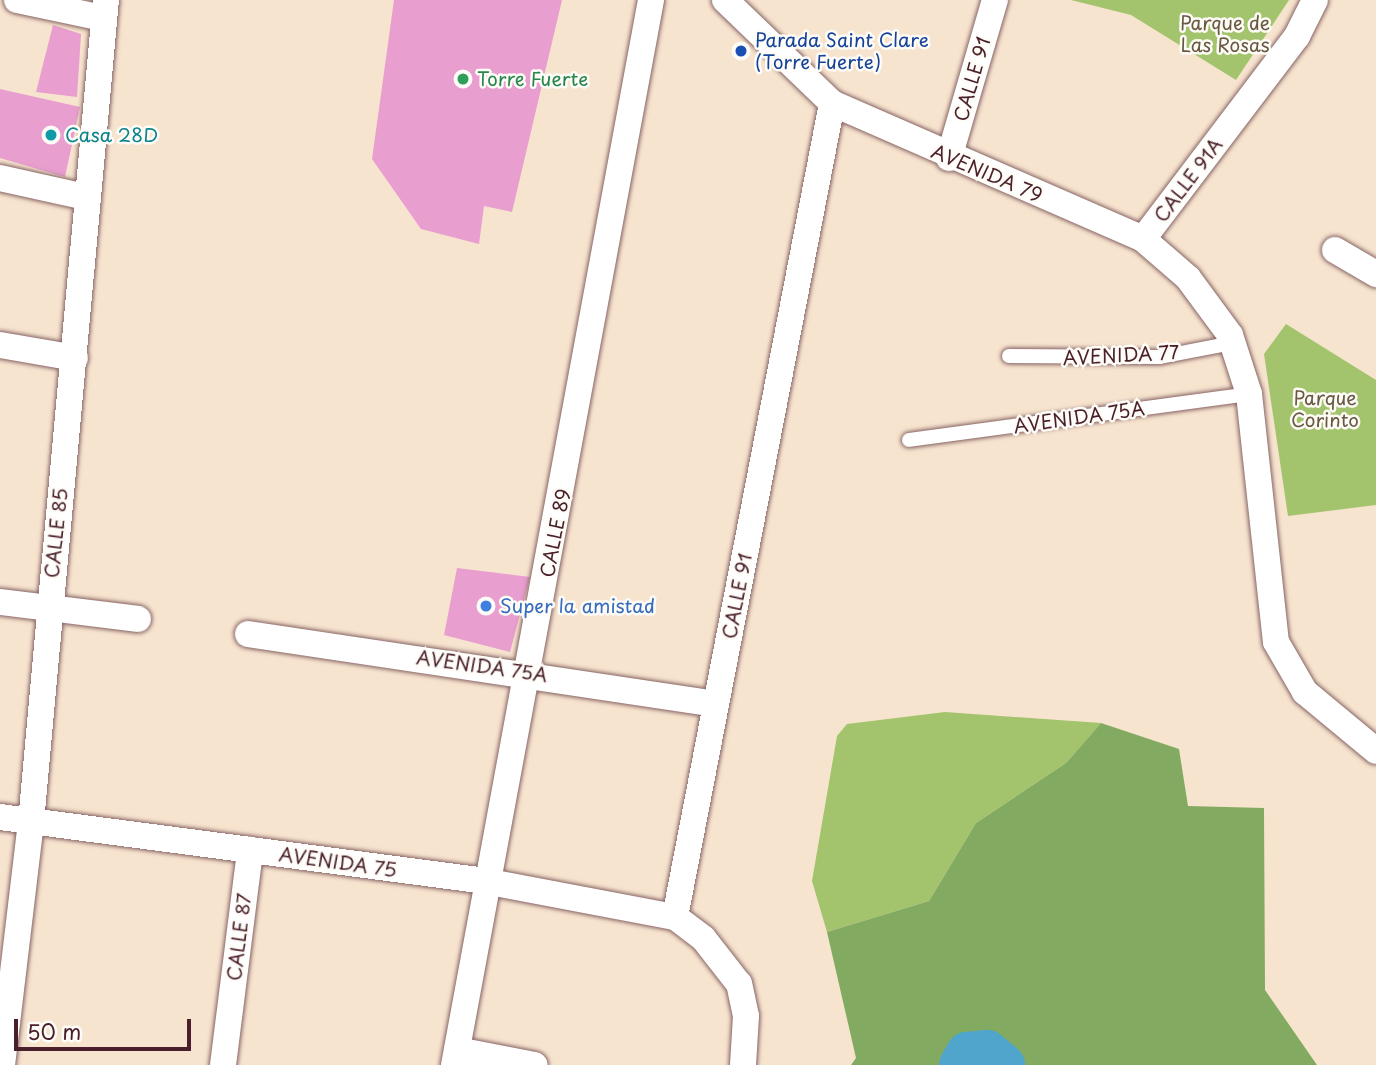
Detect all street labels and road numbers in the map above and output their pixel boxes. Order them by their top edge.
street label: CALLE 91 [949,33,995,125]
street label: CALLE 91A [1148,132,1228,228]
street label: AVENIDA 79 [929,140,1045,206]
street label: AVENIDA 77 [1063,341,1179,369]
street label: AVENIDA 75A [1013,397,1145,437]
street label: CALLE 85 [40,486,72,580]
street label: CALLE 89 [535,486,575,580]
street label: CALLE 91 [717,551,757,641]
street label: AVENIDA 75A [416,646,548,686]
street label: AVENIDA 75 [279,843,397,881]
street label: CALLE 87 [222,891,256,983]

